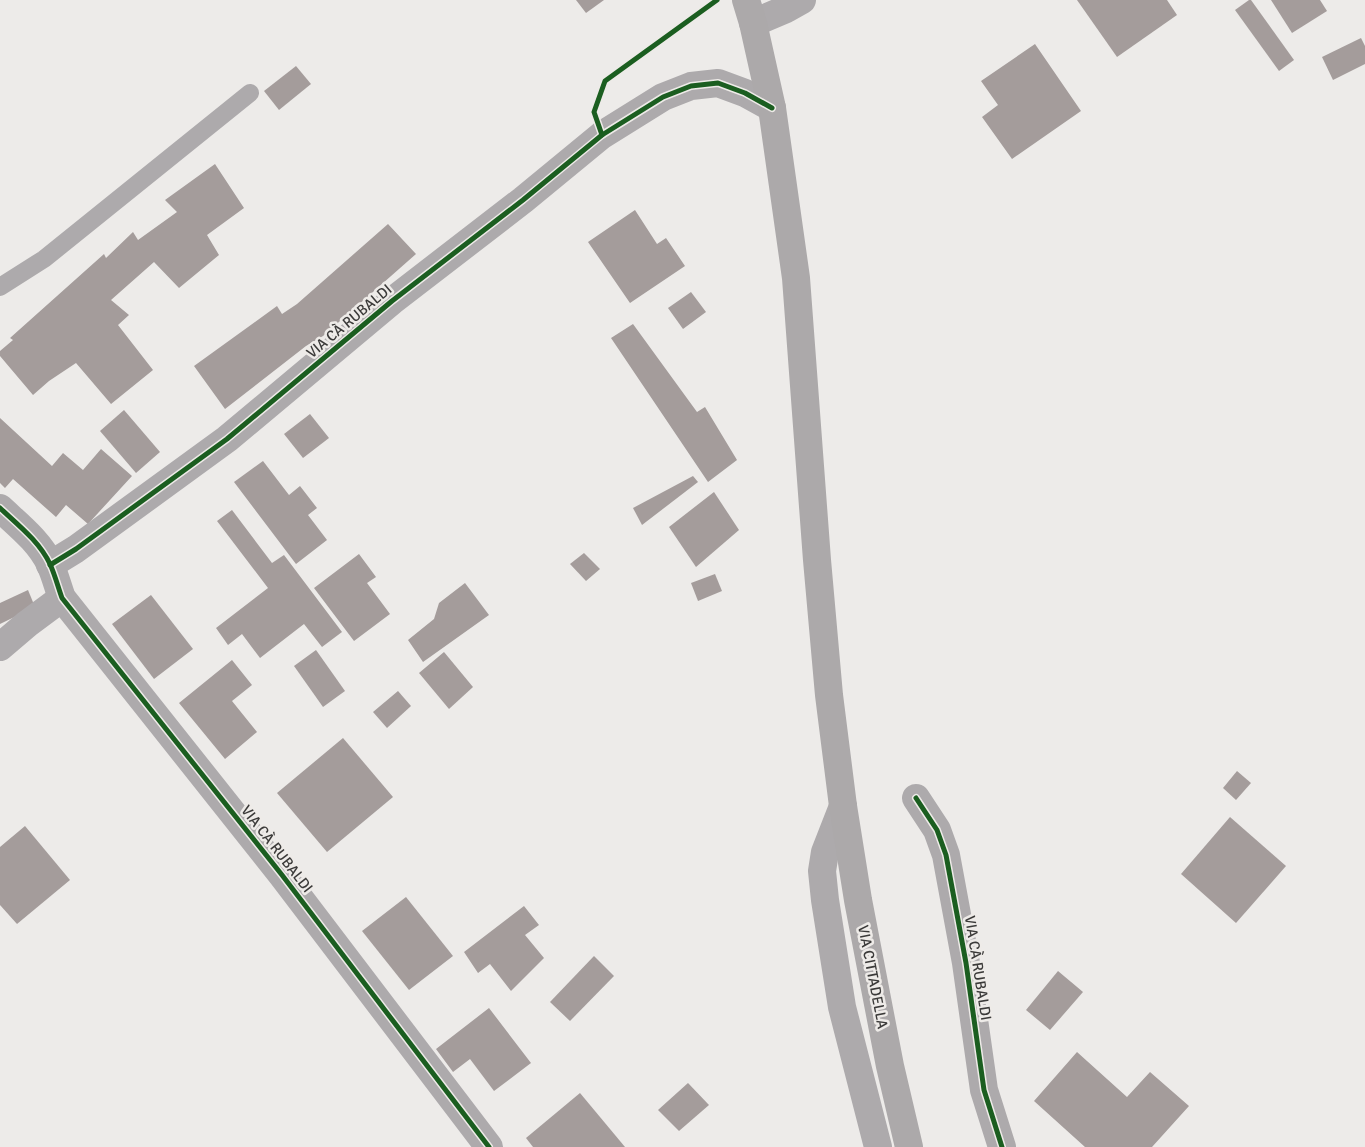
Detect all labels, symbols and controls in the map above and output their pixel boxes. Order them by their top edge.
street label: VIA CÀ RUBALDI [302,279,395,362]
street label: VIA CÀ RUBALDI [237,801,317,896]
street label: VIA CÀ RUBALDI [961,914,996,1022]
street label: VIA CITTADELLA [854,924,892,1030]

